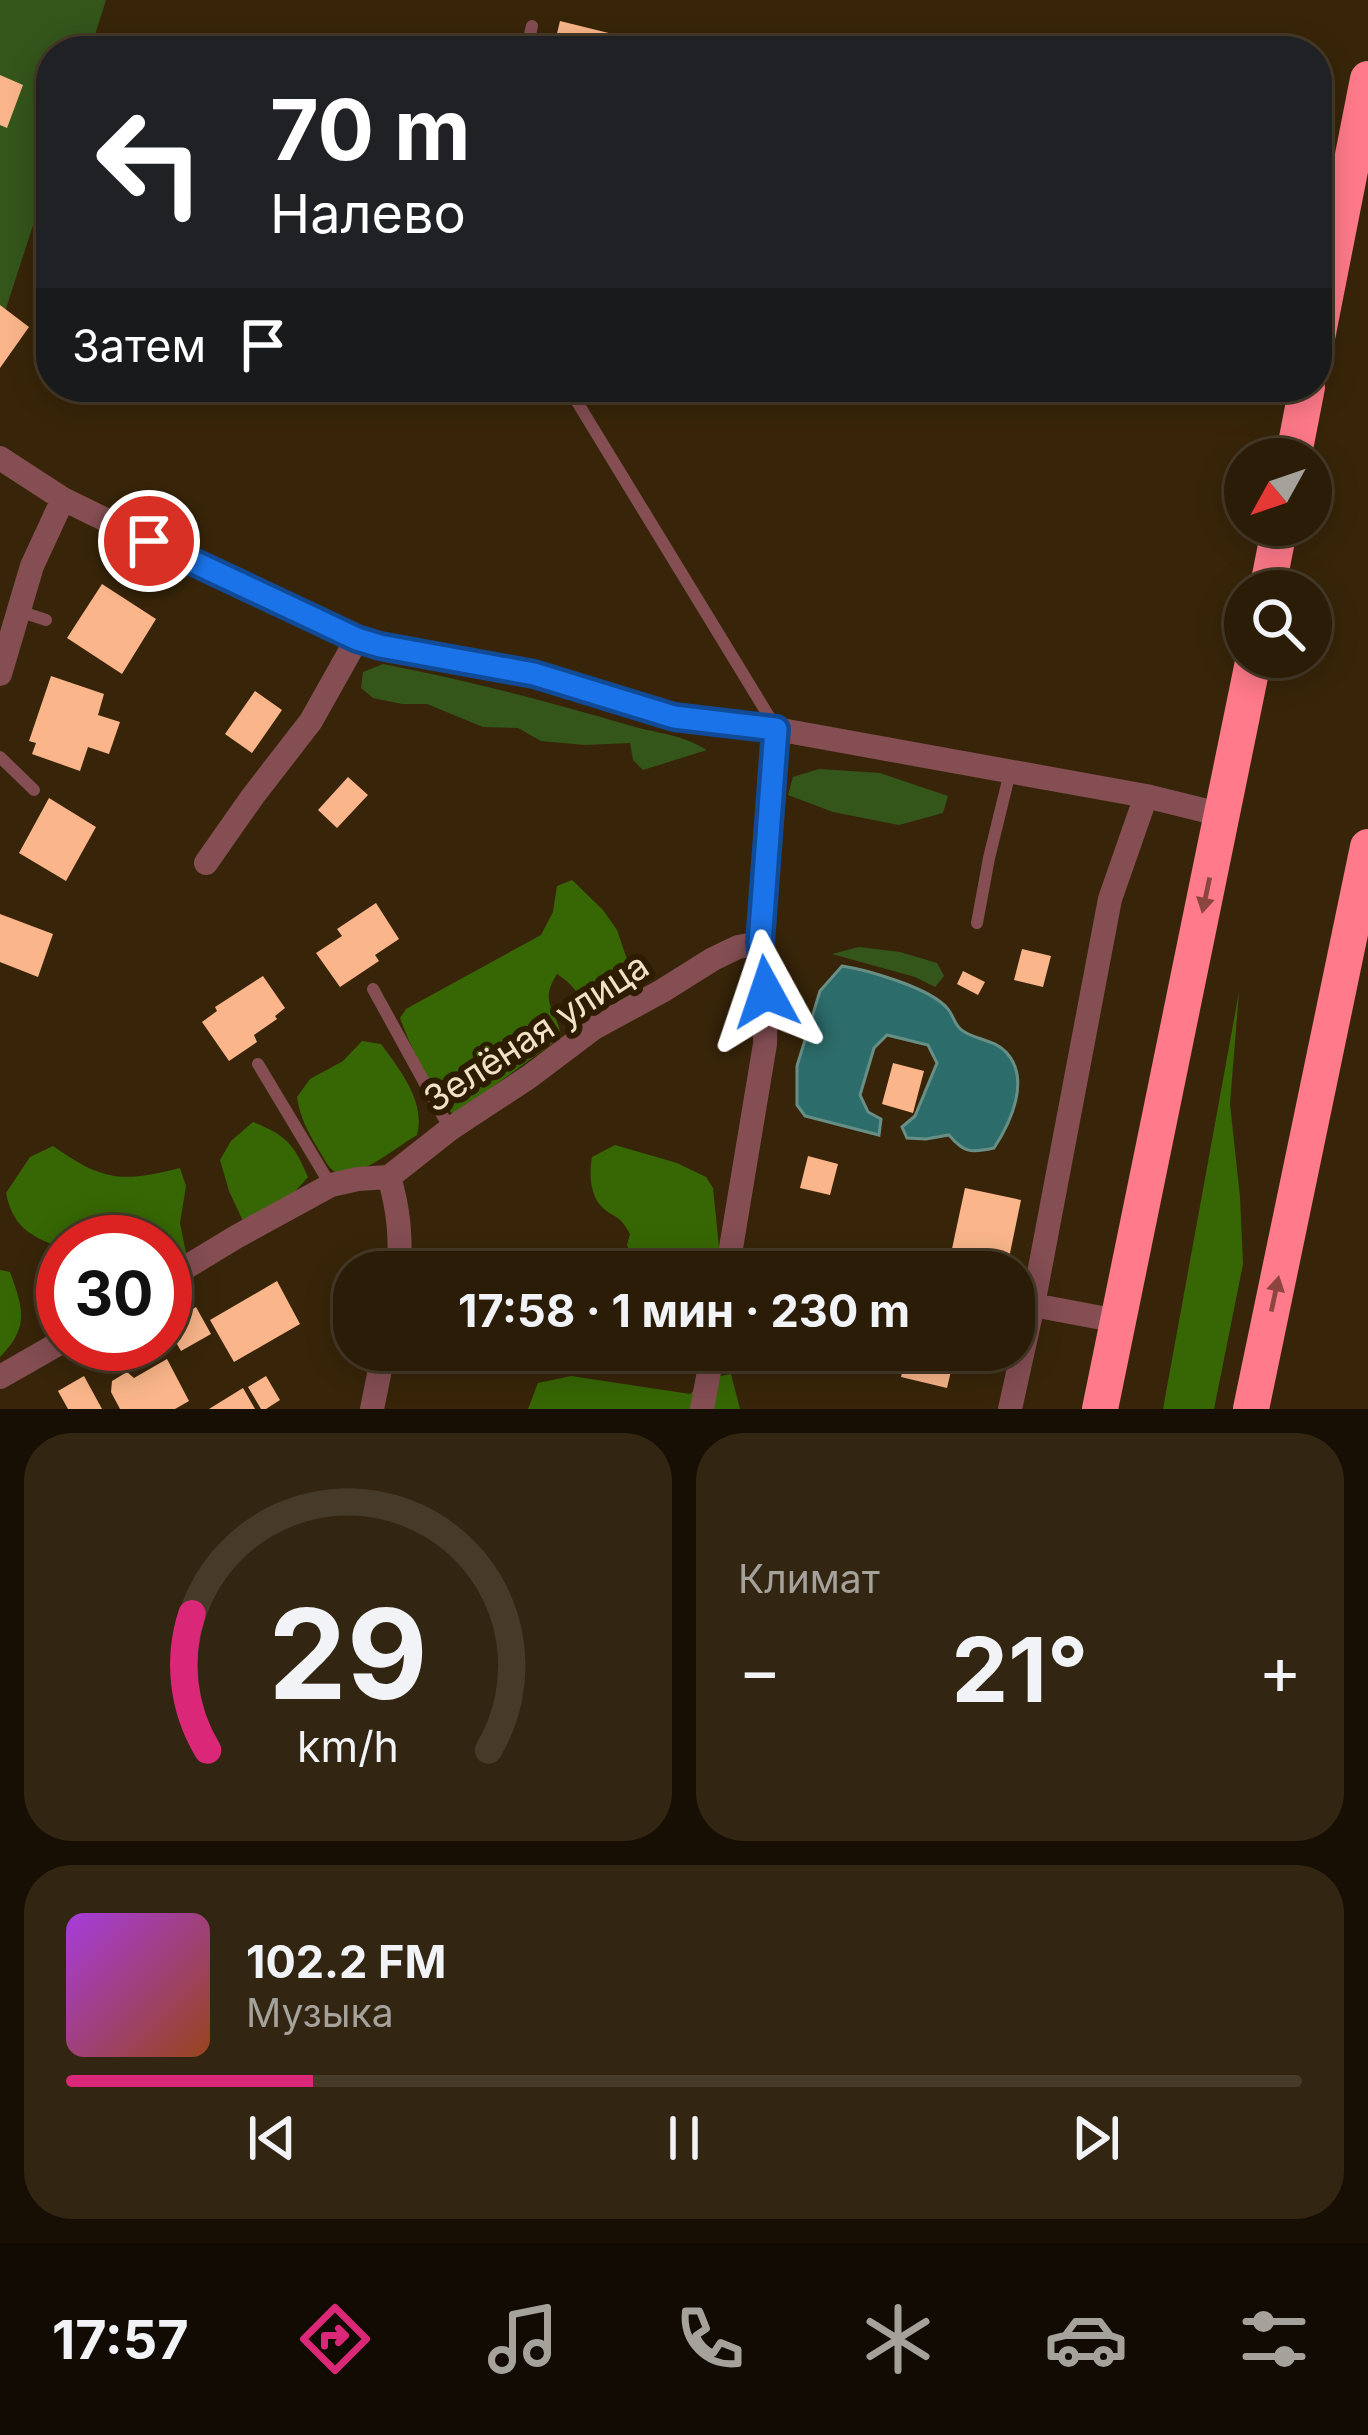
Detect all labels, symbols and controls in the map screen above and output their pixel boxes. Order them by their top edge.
text: 70 m [270,79,471,180]
icon: left [72,84,228,240]
text: Налево [270,181,466,246]
icon: arrive [230,312,296,378]
text: Затем [72,318,206,373]
north arrow [1224,438,1332,546]
map controls [1224,438,1332,678]
pin [98,490,200,592]
icon: arrive [116,508,182,574]
button: search [1224,570,1332,678]
one-way arrow [1196,877,1215,915]
position arrow [703,929,829,1055]
street label: Зелёная улица [415,943,657,1121]
speed limit sign: 30 [36,1215,192,1371]
one-way arrow [1266,1275,1285,1313]
text: 17:58 · 1 мин · 230 m [458,1283,910,1338]
text: Климат [738,1555,880,1602]
text: 29 [268,1578,428,1729]
text: 21° [952,1615,1088,1724]
text: − [738,1630,782,1710]
text: + [1258,1630,1302,1710]
text: km/h [297,1720,399,1772]
text: 102.2 FM [246,1934,446,1989]
text: Музыка [246,1989,394,2036]
icon: previous [239,2105,305,2171]
icon: pause [651,2105,717,2171]
icon: next [1063,2105,1129,2171]
icon: directions [293,2297,377,2381]
icon: music [481,2297,565,2381]
icon: phone [668,2297,752,2381]
icon: climate [856,2297,940,2381]
icon: car [1044,2297,1128,2381]
icon: filters [1232,2297,1316,2381]
text: 17:57 [52,2307,189,2372]

